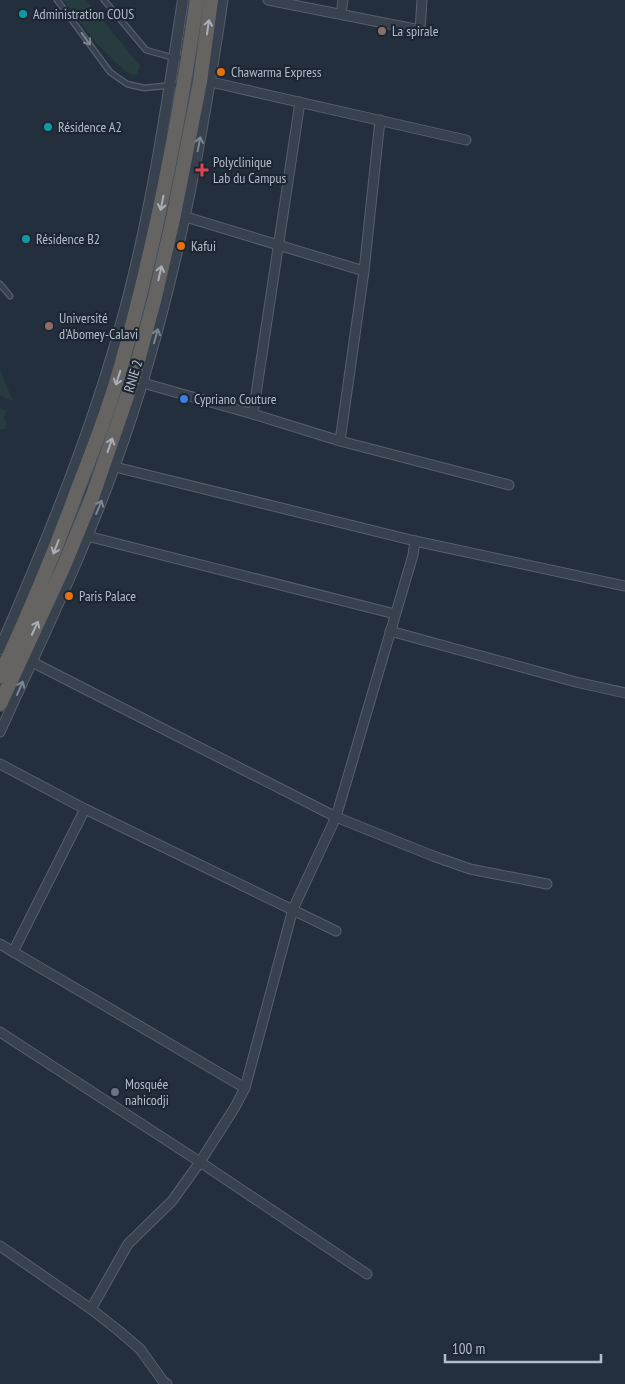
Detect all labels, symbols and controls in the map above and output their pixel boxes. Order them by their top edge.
place label: Administration COUS [33,5,134,23]
marker: Administration COUS [17,8,29,20]
one-way arrow [203,19,213,35]
place label: La spirale [392,22,439,40]
marker: La spirale [376,25,388,37]
one-way arrow [81,32,91,46]
place label: Chawarma Express [231,63,322,81]
marker: Chawarma Express [215,66,227,78]
place label: Résidence A2 [58,118,122,136]
marker: Résidence A2 [42,121,54,133]
one-way arrow [195,136,205,152]
place label: Polyclinique Lab du Campus [213,153,286,187]
marker: Polyclinique Lab du Campus [195,163,209,177]
one-way arrow [156,195,166,211]
place label: Résidence B2 [36,230,100,248]
marker: Résidence B2 [20,233,32,245]
place label: Kafui [191,237,216,255]
marker: Kafui [175,240,187,252]
one-way arrow [156,265,165,281]
place label: Université d'Abomey-Calavi [59,309,138,343]
marker: Université d'Abomey-Calavi [43,320,55,332]
one-way arrow [152,329,161,345]
street label: RNIE 2 [120,358,146,394]
one-way arrow [112,369,122,385]
place label: Cypriano Couture [194,390,277,408]
marker: Cypriano Couture [178,393,190,405]
one-way arrow [106,438,116,454]
one-way arrow [94,500,104,515]
one-way arrow [51,539,61,554]
place label: Paris Palace [79,587,136,605]
marker: Paris Palace [63,590,75,602]
one-way arrow [31,621,41,636]
one-way arrow [16,681,26,696]
place label: Mosquée nahicodji [125,1075,169,1109]
marker: Mosquée nahicodji [109,1086,121,1098]
scale bar [445,1332,601,1364]
text: 100 m [452,1339,485,1358]

